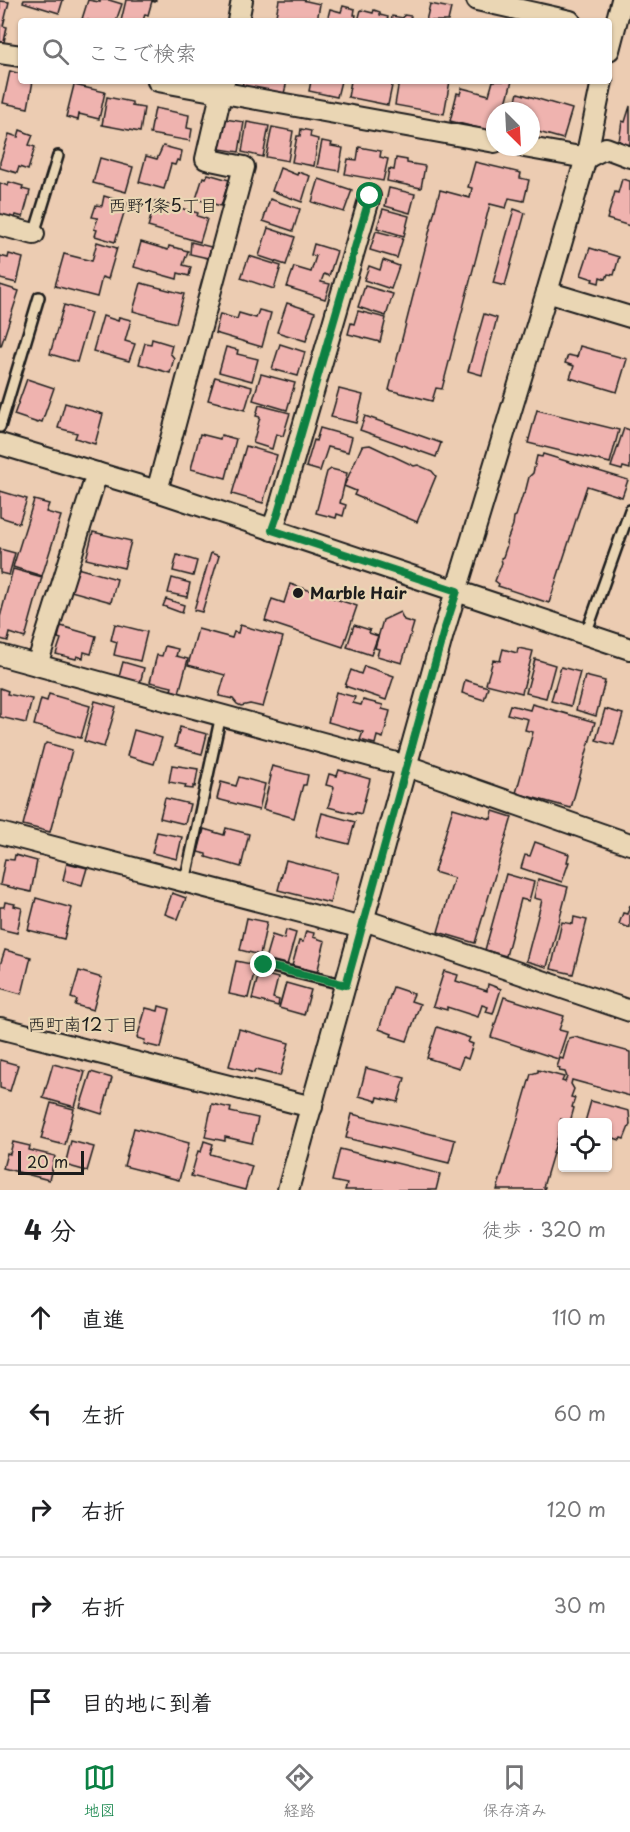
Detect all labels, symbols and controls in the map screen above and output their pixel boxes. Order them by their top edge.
search box [18,18,612,84]
icon: search [39,35,72,68]
text: ここで検索 [87,35,197,68]
north arrow [486,102,540,156]
route start [356,182,382,208]
district label: 西野1条5丁目 [108,191,218,218]
place label: Marble Hair [310,580,408,604]
marker: Marble Hair [291,586,305,600]
route end [250,951,276,977]
district label: 西町南12丁目 [28,1010,138,1037]
map controls [558,1118,612,1172]
button: locate [558,1118,612,1172]
scale bar [18,1148,84,1176]
text: 20 m [27,1149,68,1173]
text: 4 分 [24,1210,76,1249]
text: 徒歩 · 320 m [482,1214,606,1244]
icon: ahead [24,1301,57,1334]
text: 直進 [81,1301,125,1334]
text: 110 m [552,1302,606,1332]
icon: left [24,1397,57,1430]
text: 左折 [81,1397,125,1430]
text: 60 m [554,1398,606,1428]
icon: right [24,1493,57,1526]
text: 右折 [81,1493,125,1526]
text: 120 m [547,1494,606,1524]
icon: right [24,1589,57,1622]
text: 右折 [81,1589,125,1622]
text: 30 m [553,1590,606,1620]
icon: arrive [24,1685,57,1718]
text: 目的地に到着 [81,1685,213,1718]
tab: 地図 [83,1761,116,1821]
tab: 経路 [283,1761,316,1821]
tab: 保存済み [483,1761,547,1821]

